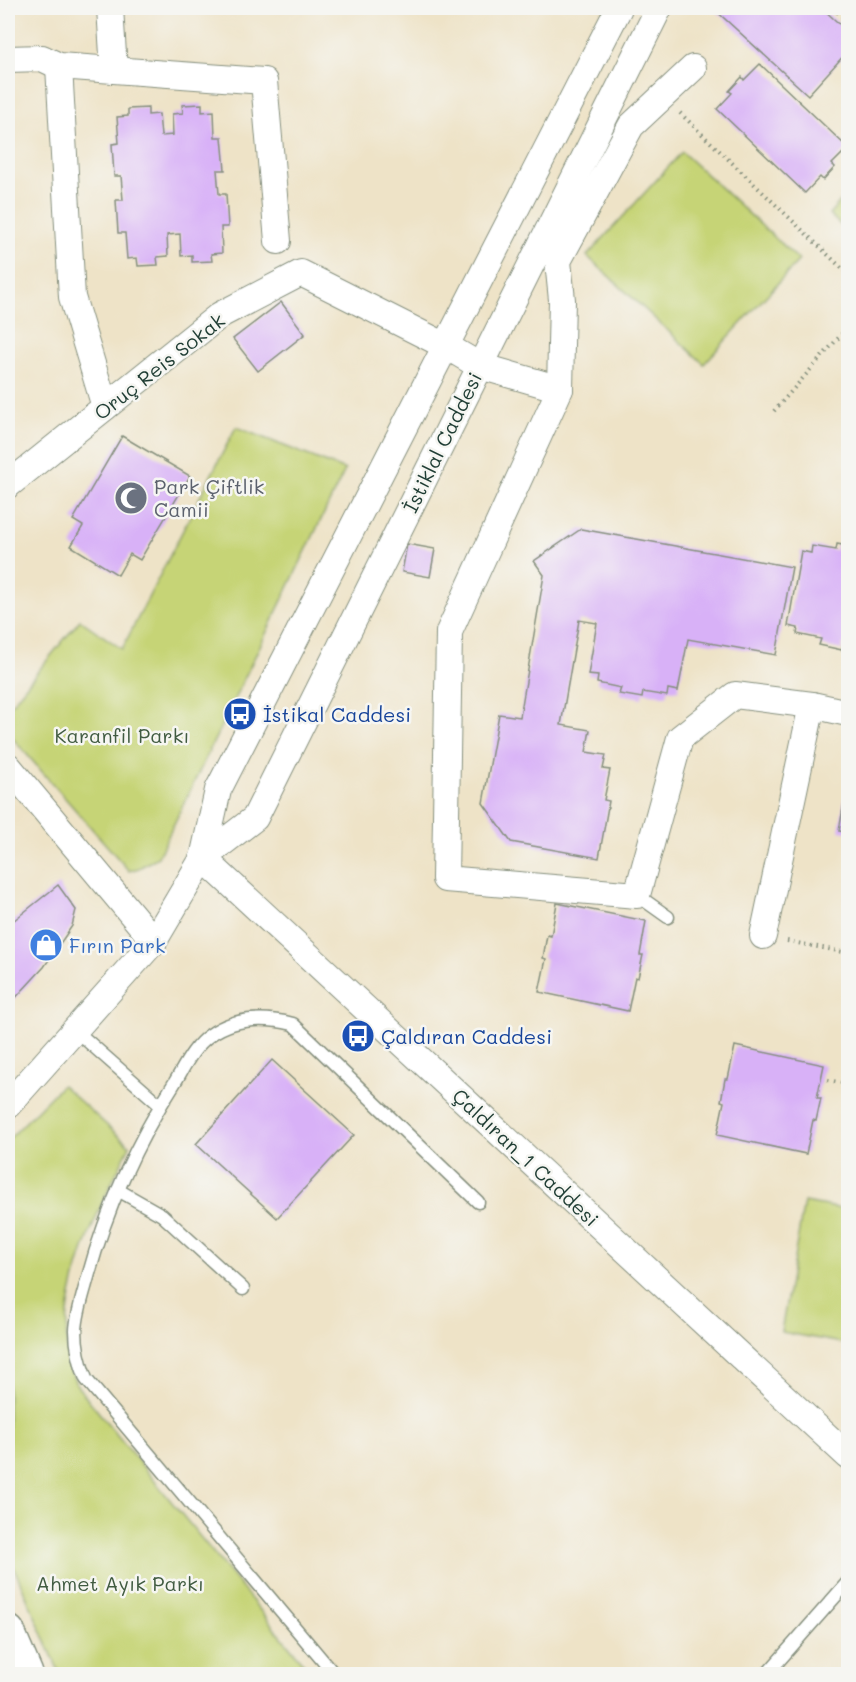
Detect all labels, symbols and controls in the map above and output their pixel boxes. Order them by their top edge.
street label: Oruç Reis Sokak [88,307,230,425]
street label: İstiklal Caddesi [397,367,487,517]
place label: Park Çiftlik Camii [154,473,264,522]
mosque icon: Park Çiftlik Camii [113,480,149,516]
bus stop icon: İstikal Caddesi [222,696,258,732]
place label: İstikal Caddesi [263,701,411,727]
park label: Karanfil Parkı [54,722,190,748]
shop icon: Fırın Park [28,927,64,963]
place label: Fırın Park [69,932,166,958]
bus stop icon: Çaldıran Caddesi [340,1018,376,1054]
place label: Çaldıran Caddesi [381,1023,552,1049]
street label: Çaldıran_1 Caddesi [447,1082,605,1232]
park label: Ahmet Ayık Parkı [36,1570,204,1596]

